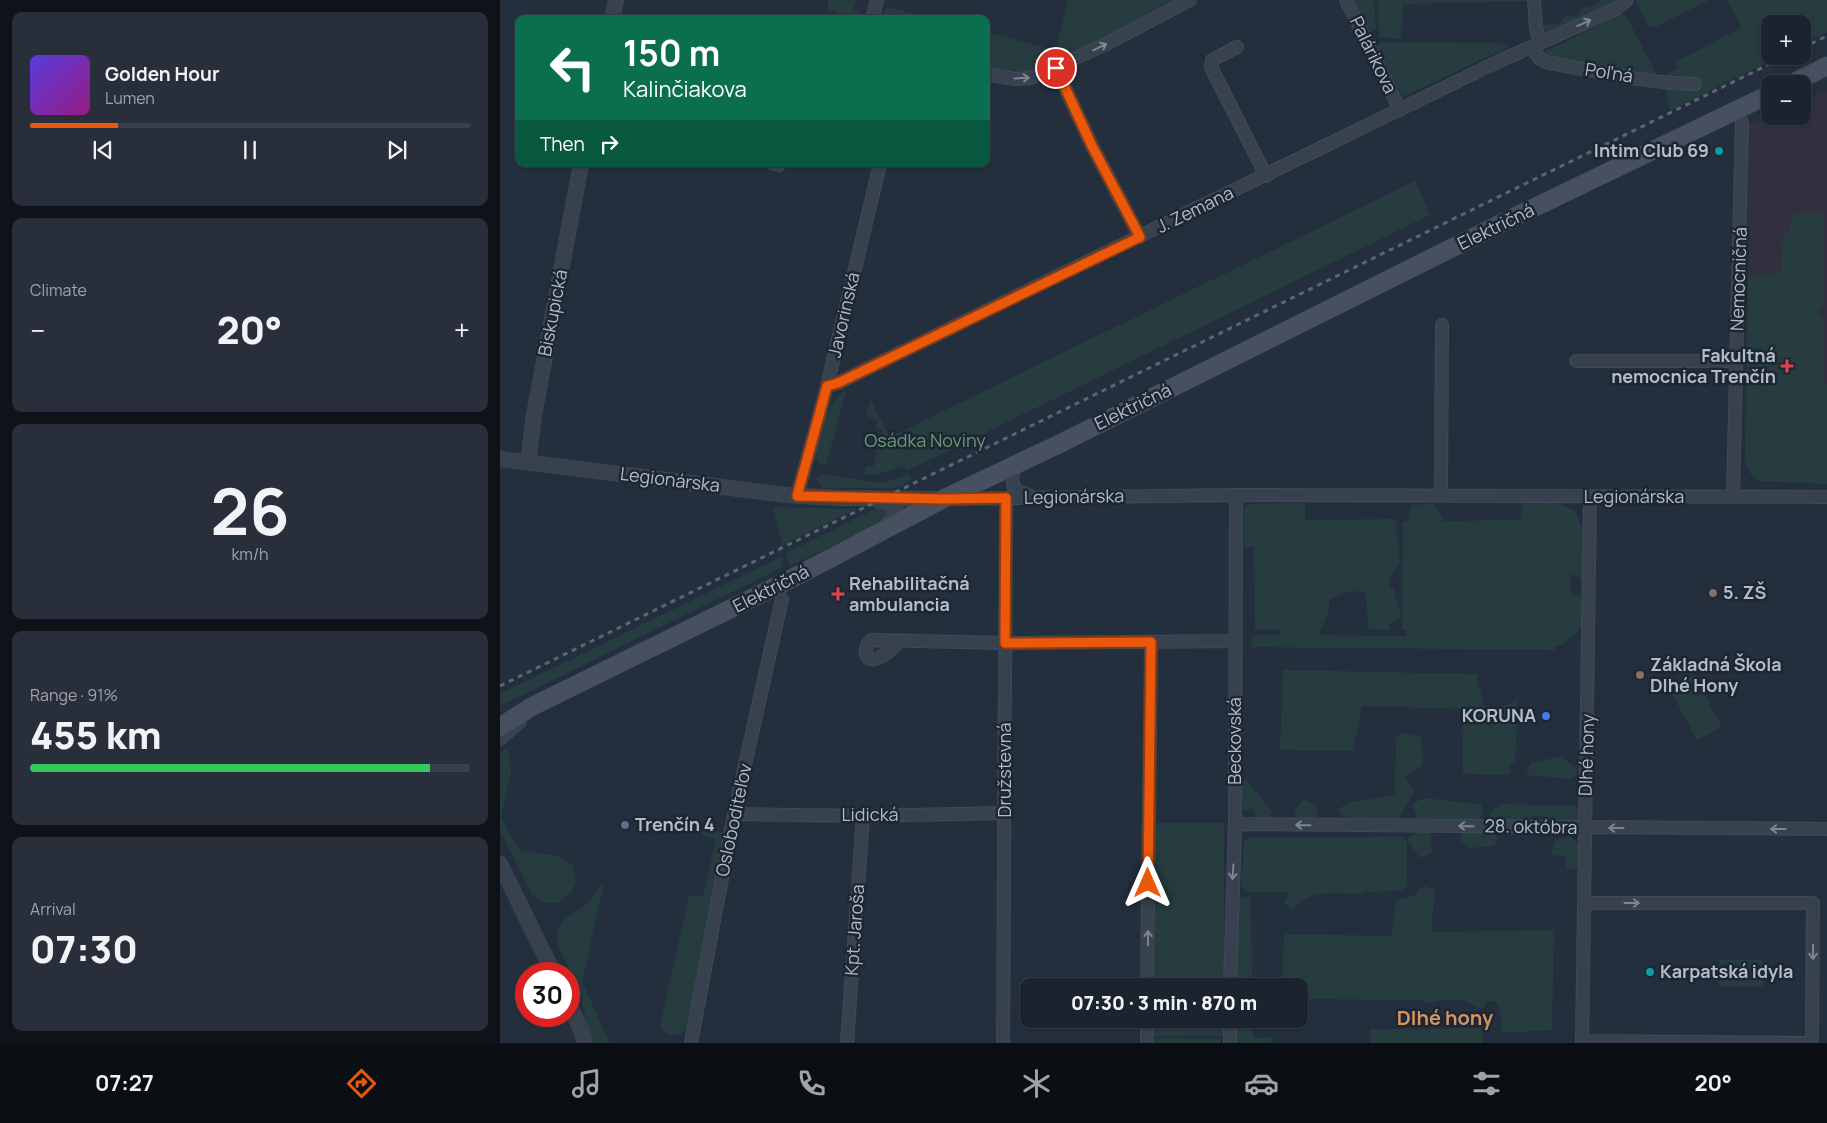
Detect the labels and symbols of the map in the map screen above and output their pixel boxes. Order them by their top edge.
street label: Palárikova [1345,12,1403,97]
one-way arrow [1576,18,1591,27]
one-way arrow [1092,42,1107,51]
pin [1035,47,1077,89]
street label: Poľná [1584,56,1635,88]
one-way arrow [1013,74,1029,83]
place label: Intim Club 69 [1594,138,1709,162]
marker: Intim Club 69 [1713,145,1725,157]
street label: J. Zemana [1152,180,1237,238]
street label: Električná [1453,197,1538,255]
street label: Nemocničná [1724,227,1752,331]
street label: Biskupická [532,267,572,358]
street label: Javorinská [822,270,865,360]
place label: Fakultná nemocnica Trenčín [1611,343,1776,388]
marker: Fakultná nemocnica Trenčín [1780,359,1794,373]
street label: Električná [1090,377,1175,435]
park label: Osádka Noviny [864,428,986,452]
street label: Legionárska [619,461,721,497]
street label: Legionárska [1024,483,1124,509]
street label: Legionárska [1584,484,1684,508]
street label: Električná [728,559,813,618]
place label: Rehabilitačná ambulancia [849,571,970,616]
place label: 5. ZŠ [1723,580,1767,604]
marker: Rehabilitačná ambulancia [831,587,845,601]
marker: 5. ZŠ [1707,587,1719,599]
place label: Základná Škola Dlhé Hony [1650,652,1782,697]
marker: Základná Škola Dlhé Hony [1634,669,1646,681]
street label: Beckovská [1222,697,1246,785]
place label: KORUNA [1462,703,1536,727]
marker: KORUNA [1540,710,1552,722]
street label: Dlhé hony [1573,713,1599,796]
street label: Družstevná [992,722,1016,818]
street label: Osloboditeľov [709,761,757,879]
street label: Lidická [841,802,899,826]
place label: Trenčín 4 [635,812,715,836]
street label: 28. októbra [1484,813,1578,839]
marker: Trenčín 4 [619,819,631,831]
one-way arrow [1296,820,1312,829]
one-way arrow [1458,821,1474,831]
one-way arrow [1608,823,1624,833]
one-way arrow [1771,824,1787,834]
position arrow [1121,856,1173,908]
one-way arrow [1228,864,1237,880]
street label: Kpt. Jaroša [839,884,869,976]
one-way arrow [1624,898,1640,908]
one-way arrow [1143,930,1153,946]
one-way arrow [1808,944,1818,960]
place label: Karpatská idyla [1660,959,1794,983]
speed limit sign: 30 [515,962,580,1027]
marker: Karpatská idyla [1644,966,1656,978]
district label: Dlhé hony [1397,1004,1494,1031]

